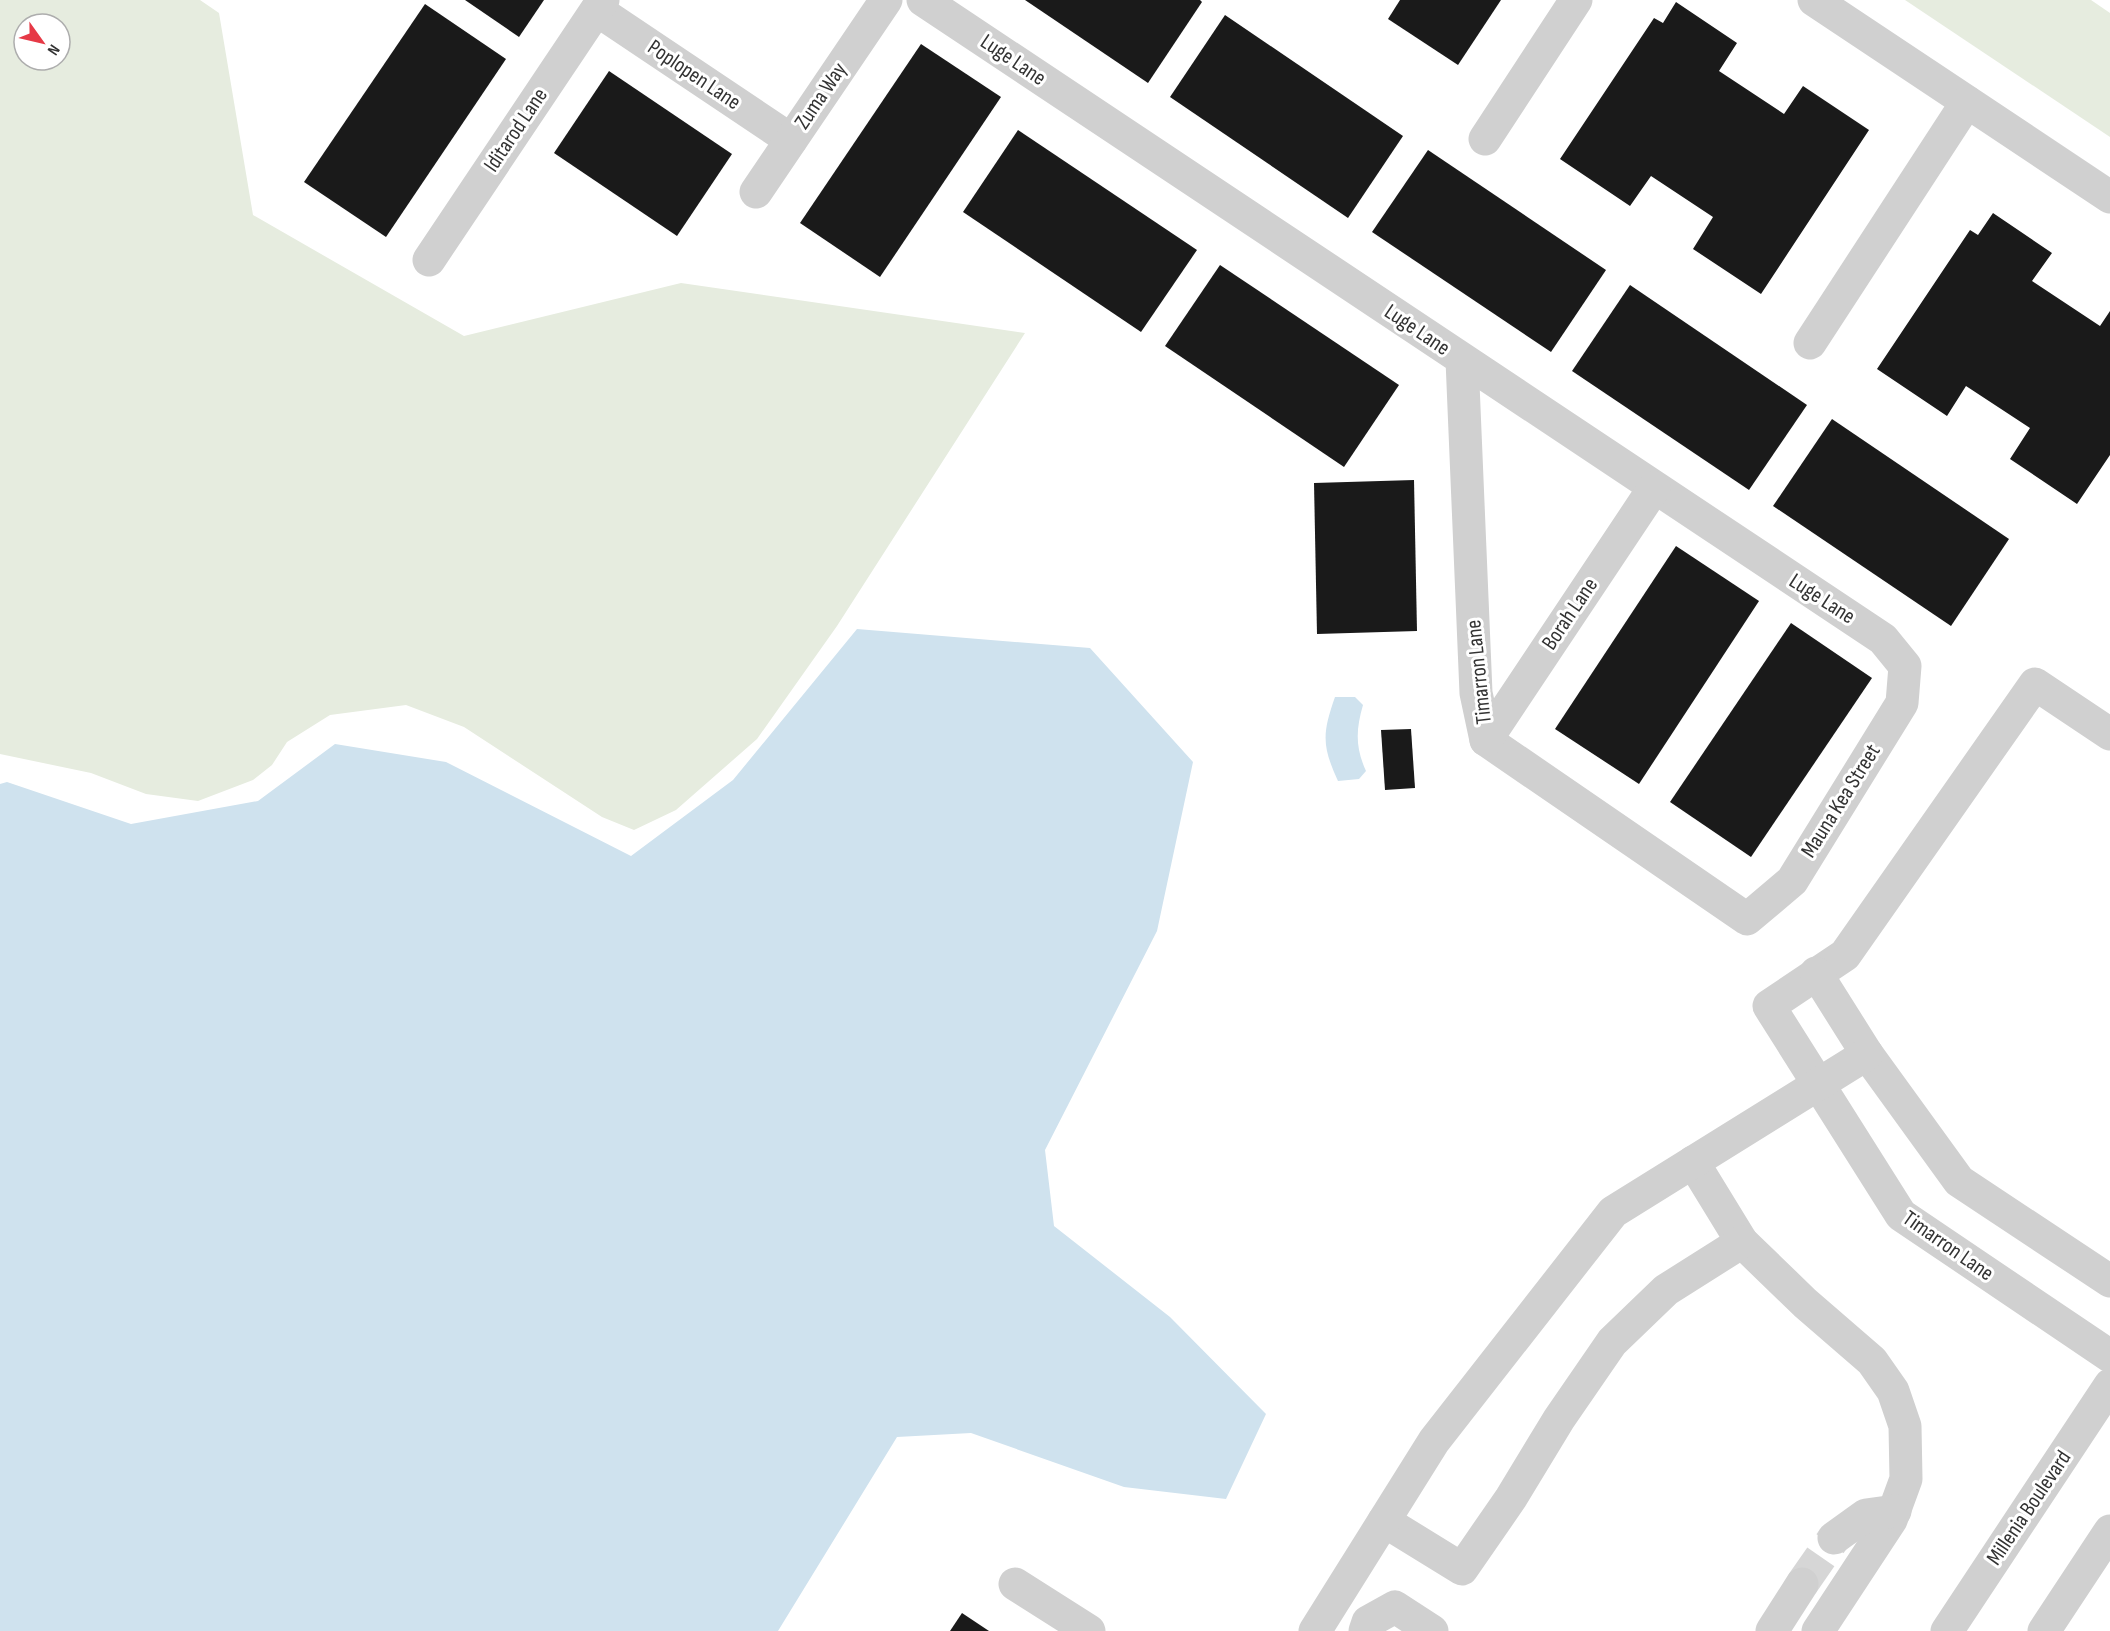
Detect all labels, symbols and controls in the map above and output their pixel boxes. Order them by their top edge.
north arrow [12,12,72,72]
street label: Luge Lane [975,28,1051,92]
street label: Poplopen Lane [642,34,746,116]
text: N [43,41,63,58]
street label: Zuma Way [789,57,853,135]
street label: Iditarod Lane [478,83,554,177]
street label: Luge Lane [1379,298,1455,362]
street label: Luge Lane [1784,568,1860,630]
street label: Borah Lane [1536,573,1604,655]
street label: Timarron Lane [1460,618,1498,726]
street label: Mauna Kea Street [1795,739,1887,863]
street label: Timarron Lane [1897,1205,1999,1287]
street label: Millenia Boulevard [1981,1446,2077,1570]

